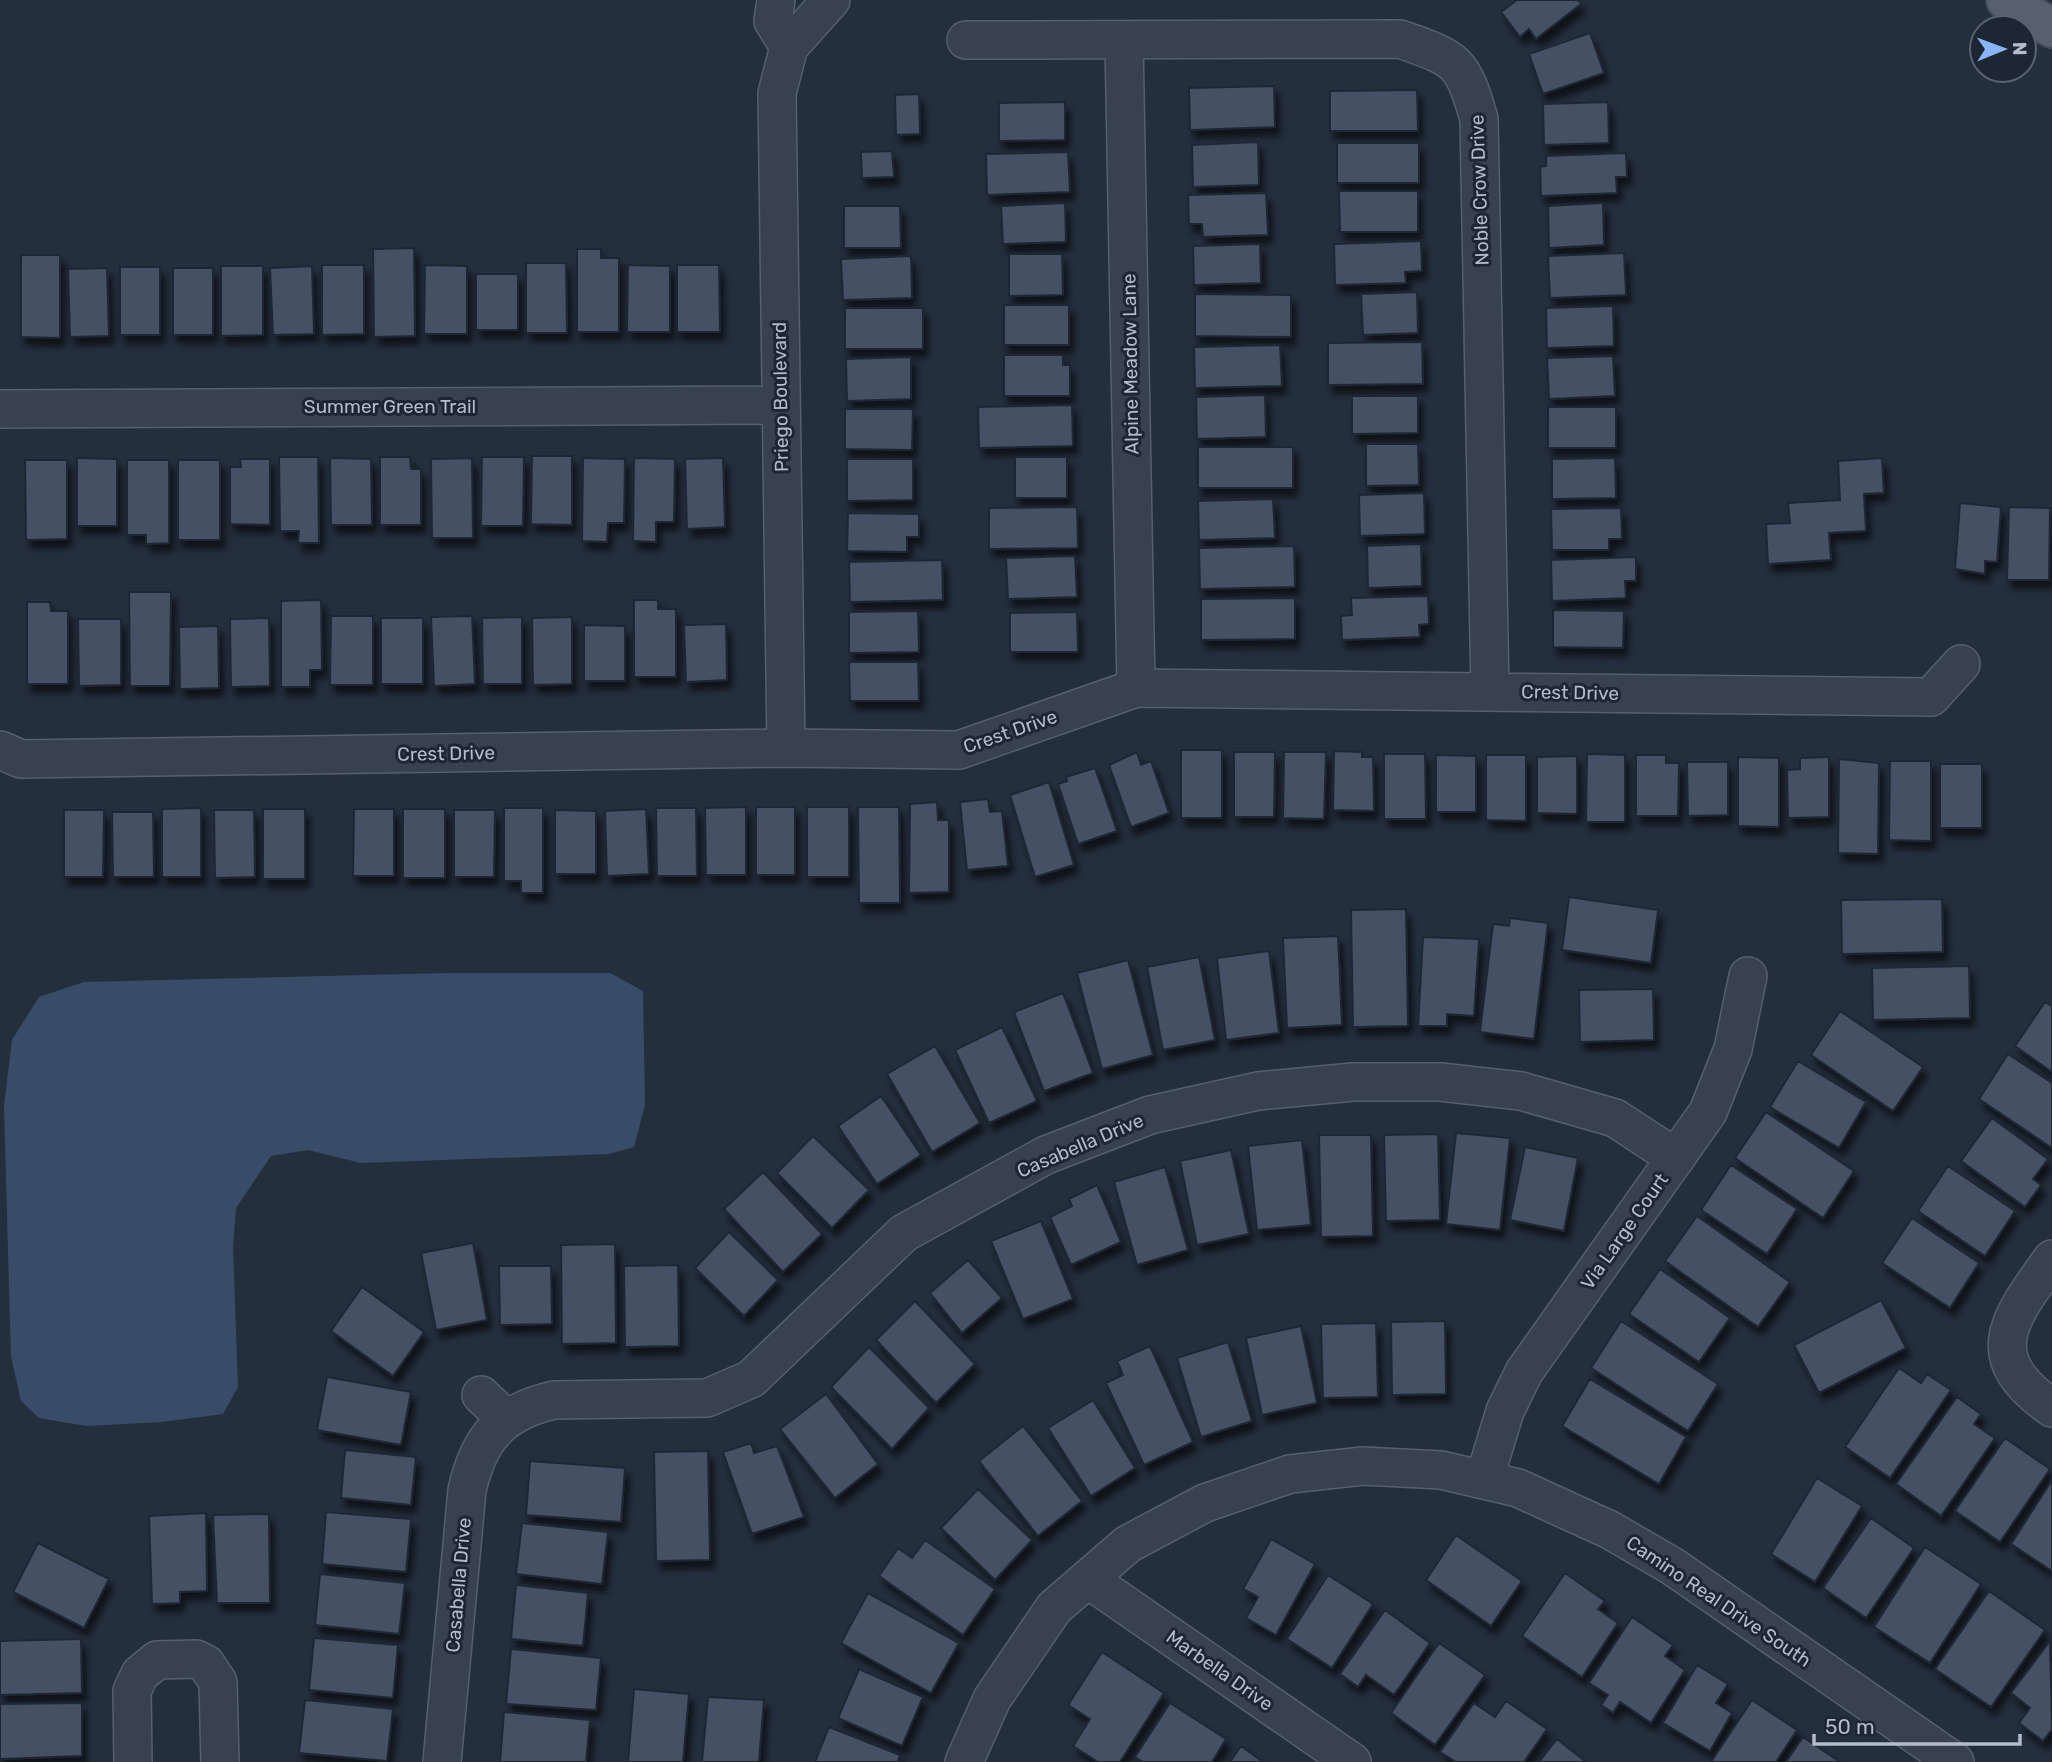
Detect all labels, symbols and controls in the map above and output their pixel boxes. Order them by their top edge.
north arrow [1968,14,2038,84]
text: N [2008,42,2031,56]
street label: Noble Crow Drive [1465,114,1494,266]
street label: Alpine Meadow Lane [1117,273,1144,455]
street label: Priego Boulevard [768,322,793,472]
street label: Summer Green Trail [304,395,476,418]
street label: Crest Drive [1521,680,1619,705]
street label: Crest Drive [960,705,1060,758]
street label: Crest Drive [397,741,495,766]
street label: Casabella Drive [1013,1108,1147,1182]
street label: Via Large Court [1576,1168,1673,1294]
street label: Casabella Drive [441,1517,476,1653]
street label: Camino Real Drive South [1622,1531,1816,1672]
street label: Marbella Drive [1162,1625,1277,1716]
scale bar [1814,1702,2021,1746]
text: 50 m [1825,1714,1875,1739]

